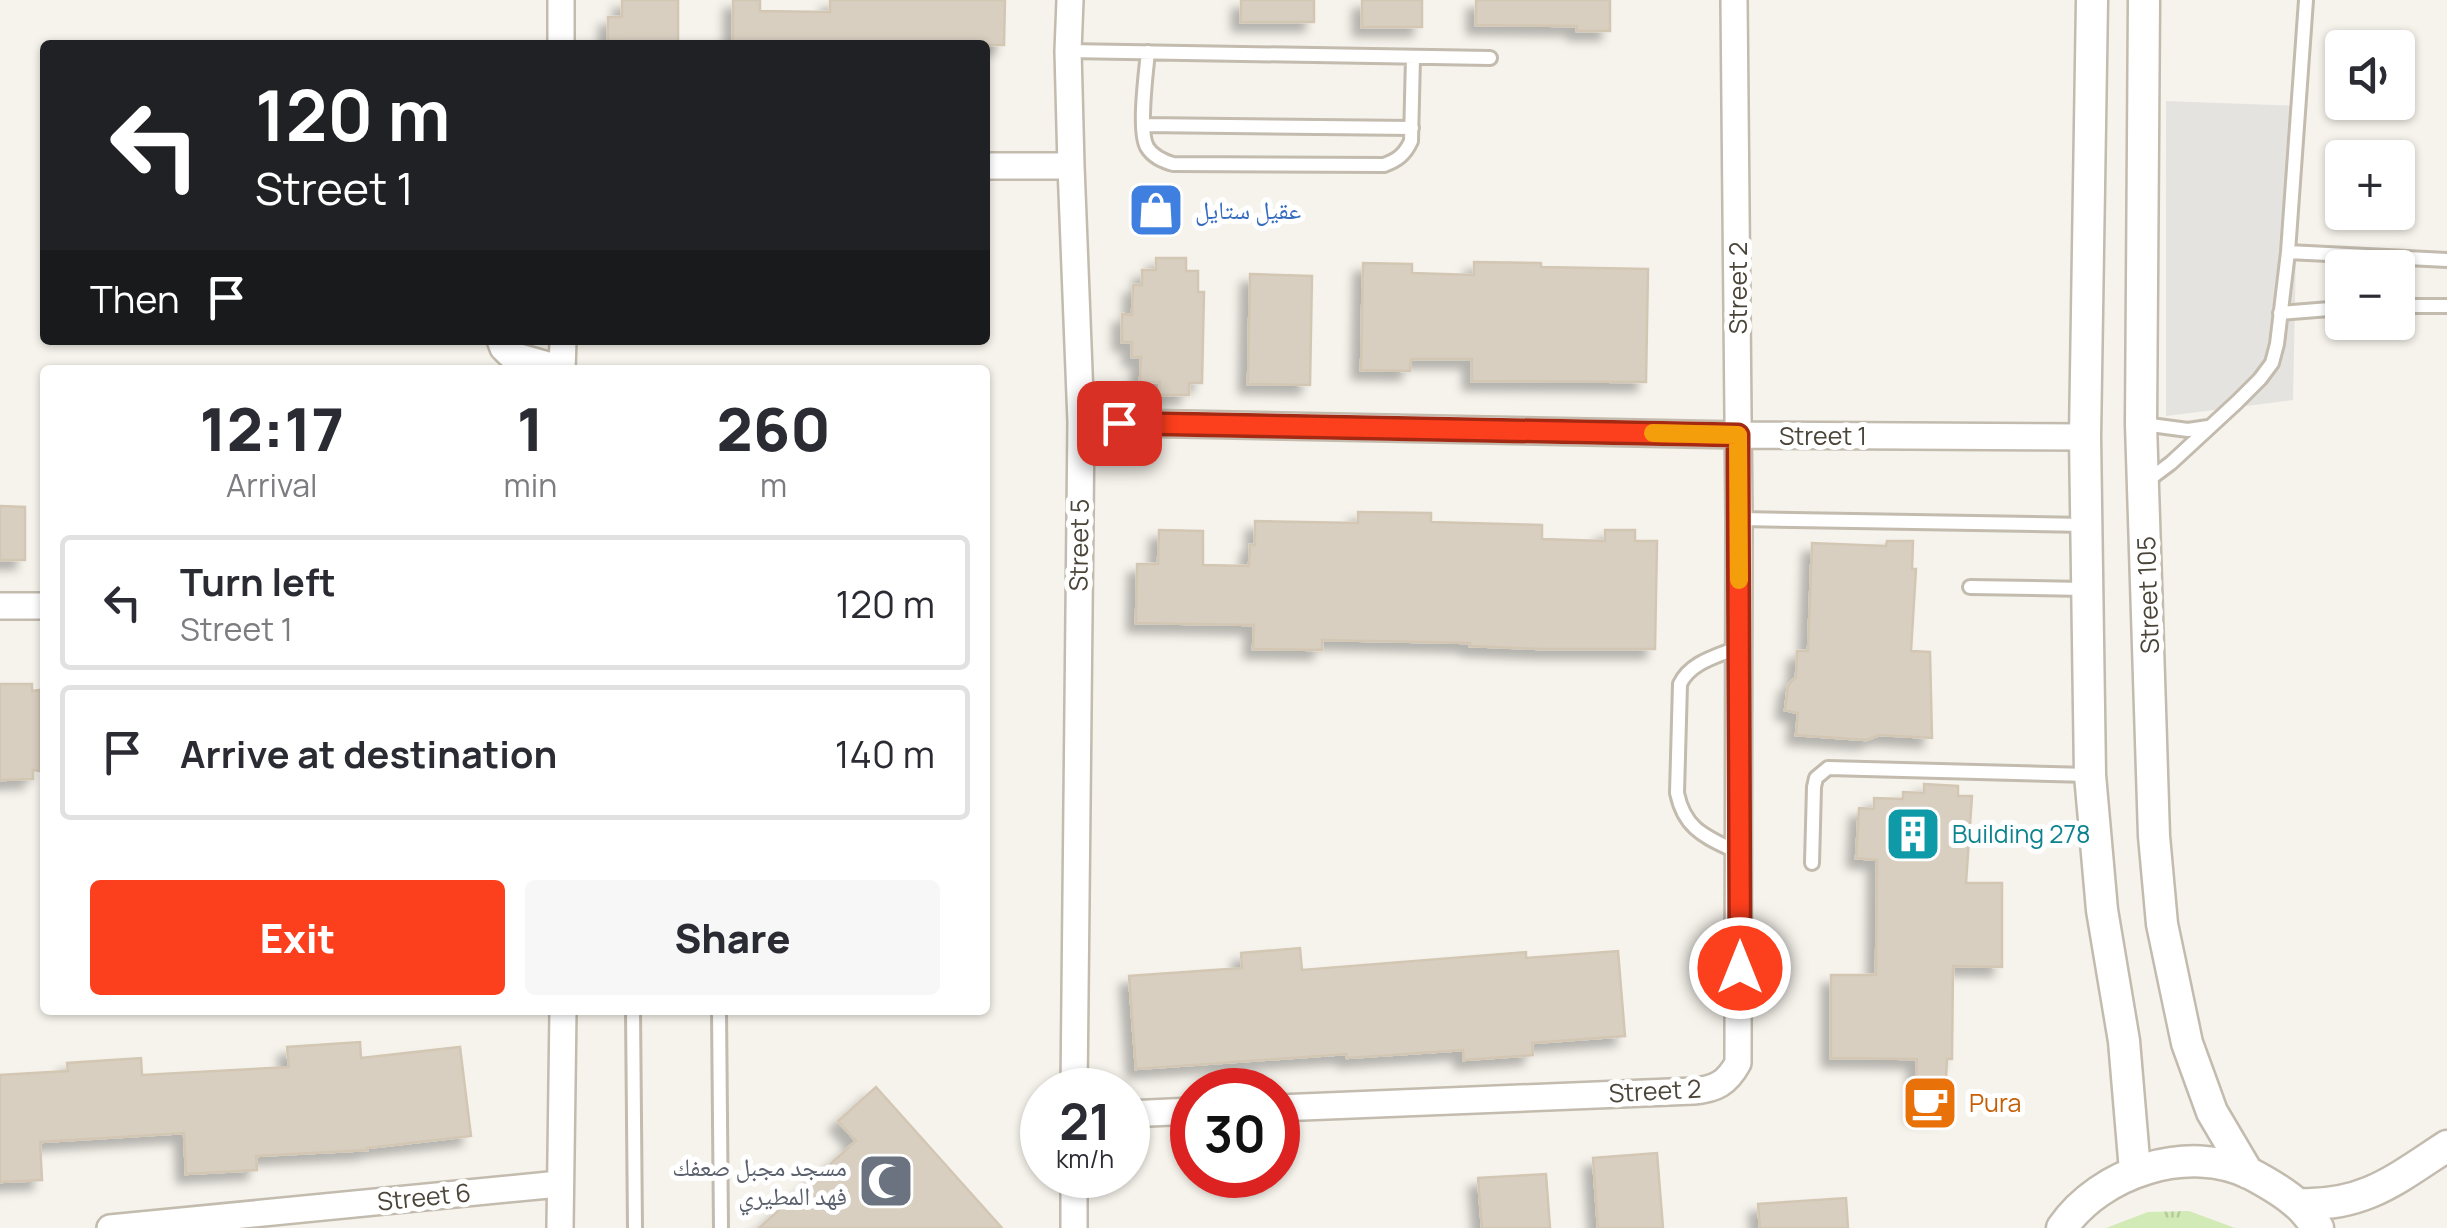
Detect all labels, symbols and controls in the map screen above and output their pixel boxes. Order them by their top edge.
map controls [2325,30,2415,340]
button: sound [2325,30,2415,120]
text: 120 m [255,66,450,162]
icon: left [90,80,220,210]
button: + [2325,140,2415,230]
text: Street 1 [255,157,414,219]
shop icon: عقيل ستايل [1126,180,1186,240]
place label: عقيل ستايل [1195,192,1301,227]
street label: Street 2 [1720,242,1755,334]
button: − [2325,250,2415,340]
icon: arrive [199,270,254,325]
text: Then [90,272,179,324]
pin [1077,381,1162,466]
text: 12:17 [199,387,344,469]
text: 1 [517,387,544,469]
text: 260 [717,387,831,469]
icon: arrive [1092,396,1147,451]
street label: Street 1 [1779,418,1867,453]
text: Arrival [226,463,317,507]
text: min [504,463,557,507]
text: m [760,463,787,507]
street label: Street 5 [1060,498,1097,592]
street label: Street 105 [2128,536,2167,655]
text: Turn left [180,555,336,607]
icon: left [95,575,150,630]
text: 120 m [836,577,935,629]
text: Street 1 [180,607,293,651]
icon: arrive [95,725,150,780]
text: Arrive at destination [180,727,557,779]
text: 140 m [835,727,935,779]
building icon: Building 278 [1883,804,1943,864]
place label: Building 278 [1952,816,2090,851]
button: Exit [90,880,505,995]
button: Share [525,880,940,995]
position arrow [1688,916,1792,1020]
speed limit sign: 30 [1170,1068,1300,1198]
street label: Street 2 [1608,1071,1702,1110]
cafe icon: Pura [1900,1073,1960,1133]
place label: Pura [1969,1085,2021,1120]
text: 21 [1059,1087,1111,1155]
text: km/h [1056,1141,1114,1176]
place label: مسجد مجبل صعفك فهد المطيري [672,1149,847,1216]
mosque icon: مسجد مجبل صعفك فهد المطيري [856,1151,916,1211]
street label: Street 6 [375,1174,472,1219]

